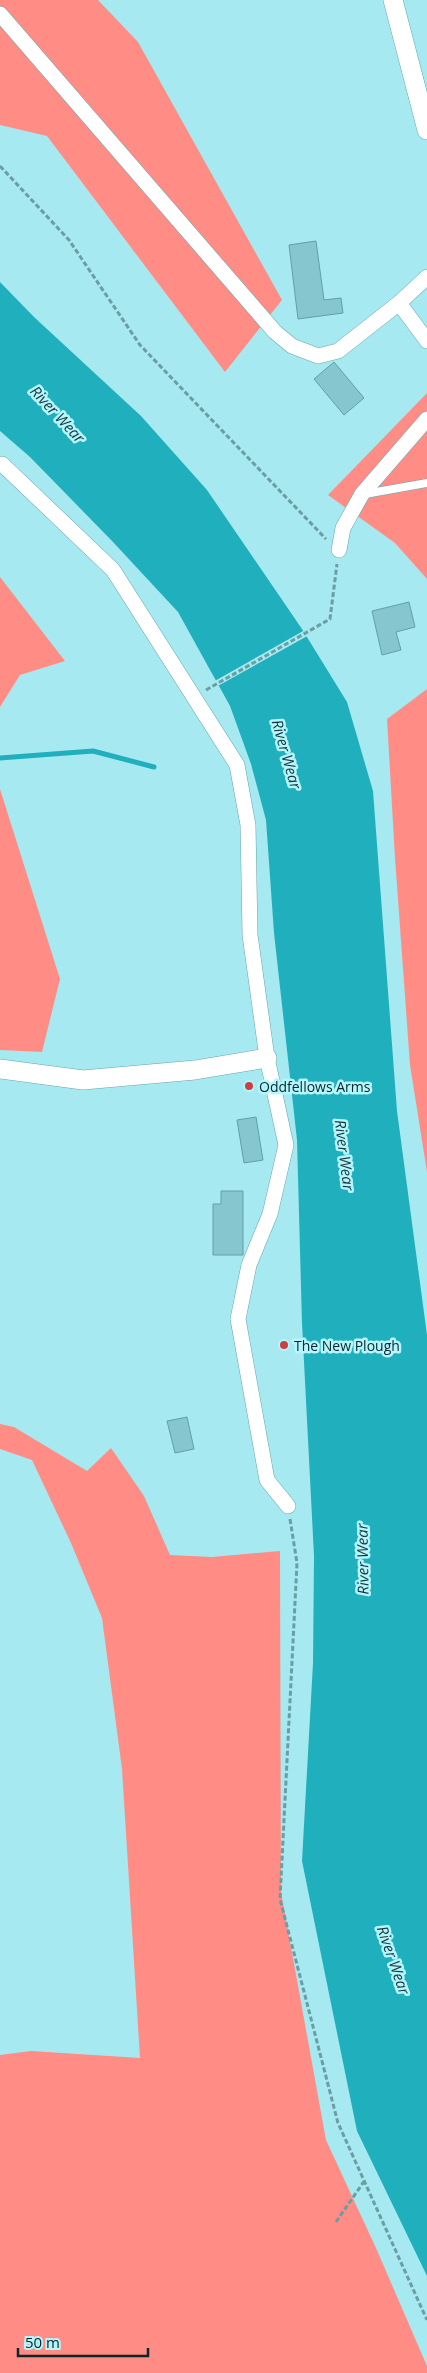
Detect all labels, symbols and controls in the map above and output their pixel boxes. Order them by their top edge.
water label: River Wear [26,381,90,448]
water label: River Wear [268,717,307,792]
place label: Oddfellows Arms [259,1077,371,1096]
marker: Oddfellows Arms [243,1080,255,1092]
water label: River Wear [331,1118,359,1193]
place label: The New Plough [294,1336,400,1355]
marker: The New Plough [278,1339,290,1351]
water label: River Wear [351,1522,373,1595]
water label: River Wear [373,1923,415,1998]
scale bar [18,2326,148,2358]
text: 50 m [25,2332,60,2352]

